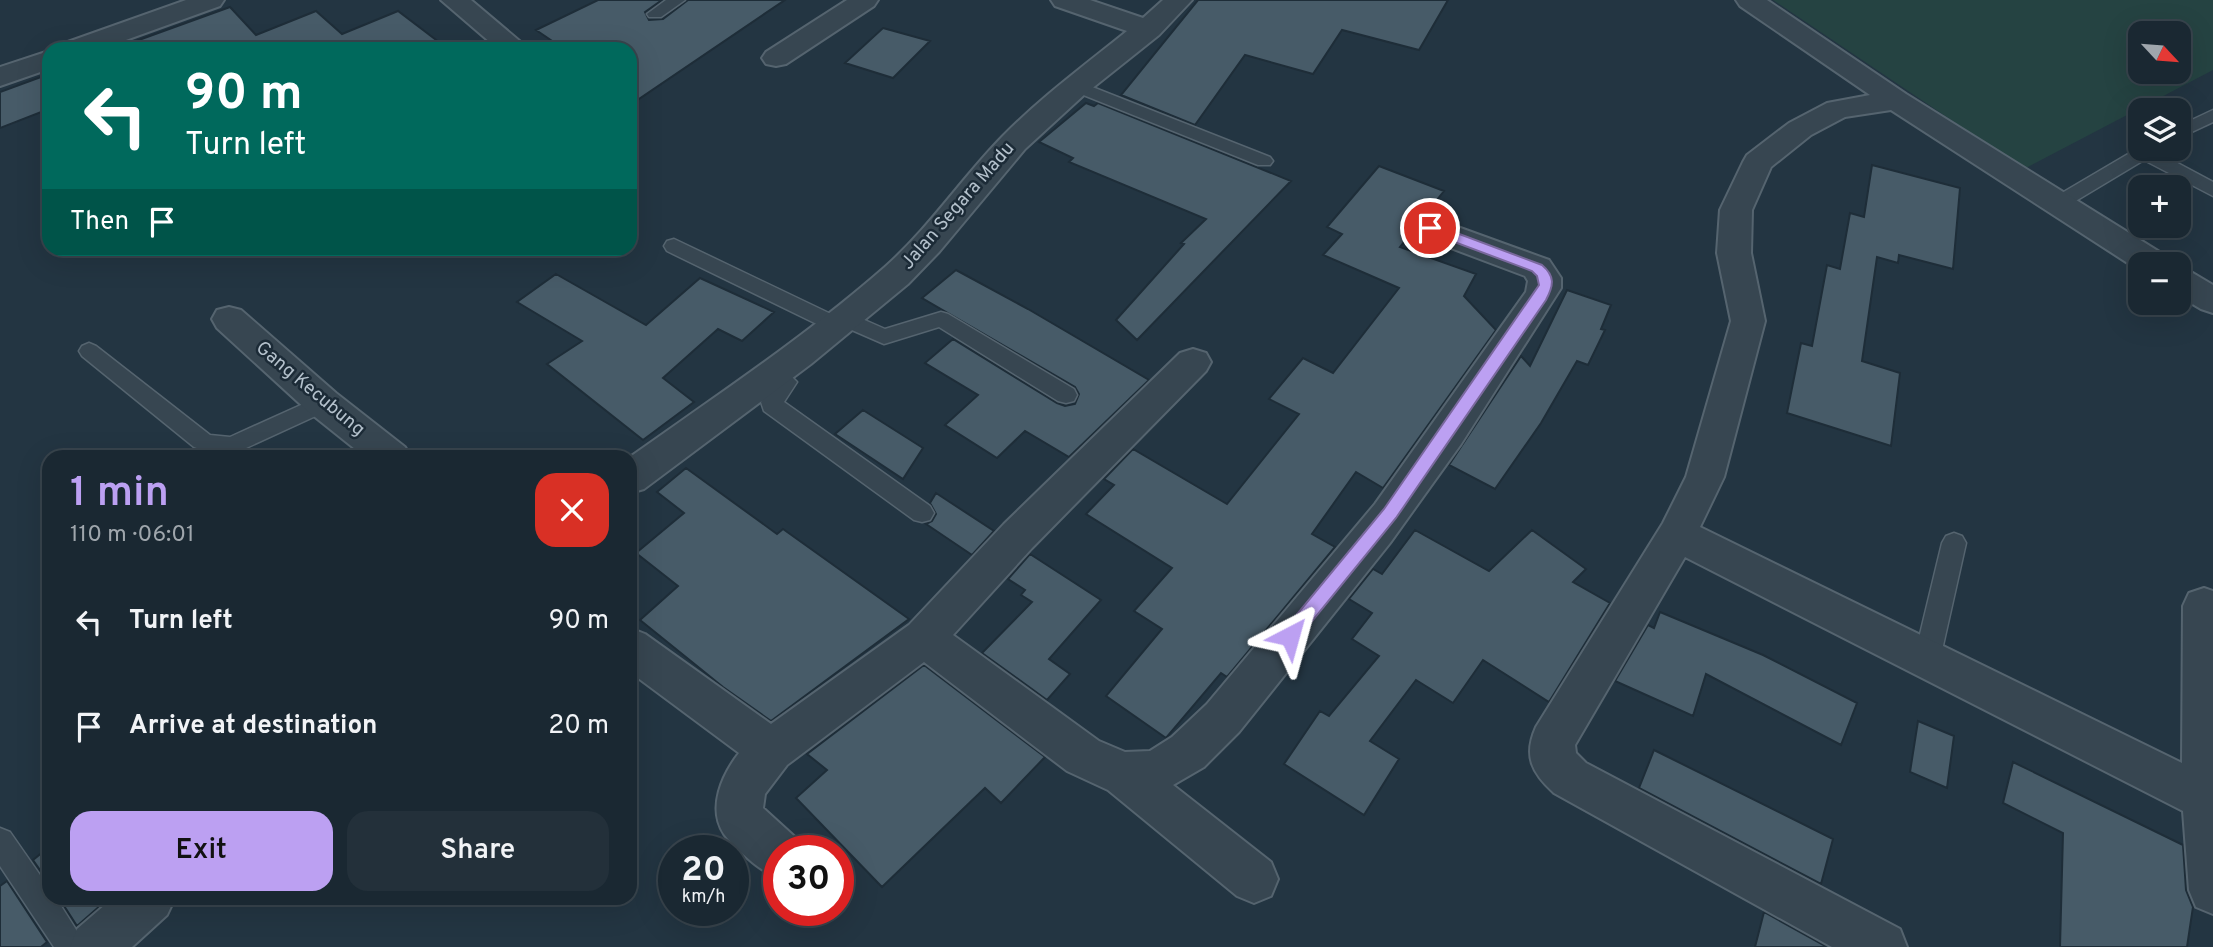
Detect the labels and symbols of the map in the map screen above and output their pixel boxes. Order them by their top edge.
north arrow [2128,21,2191,84]
street label: Jalan Segara Madu [896,137,1020,275]
pin [1400,198,1460,258]
street label: Gang Kecubung [250,336,370,442]
position arrow [1253,599,1327,673]
speed limit sign: 30 [763,835,854,926]

